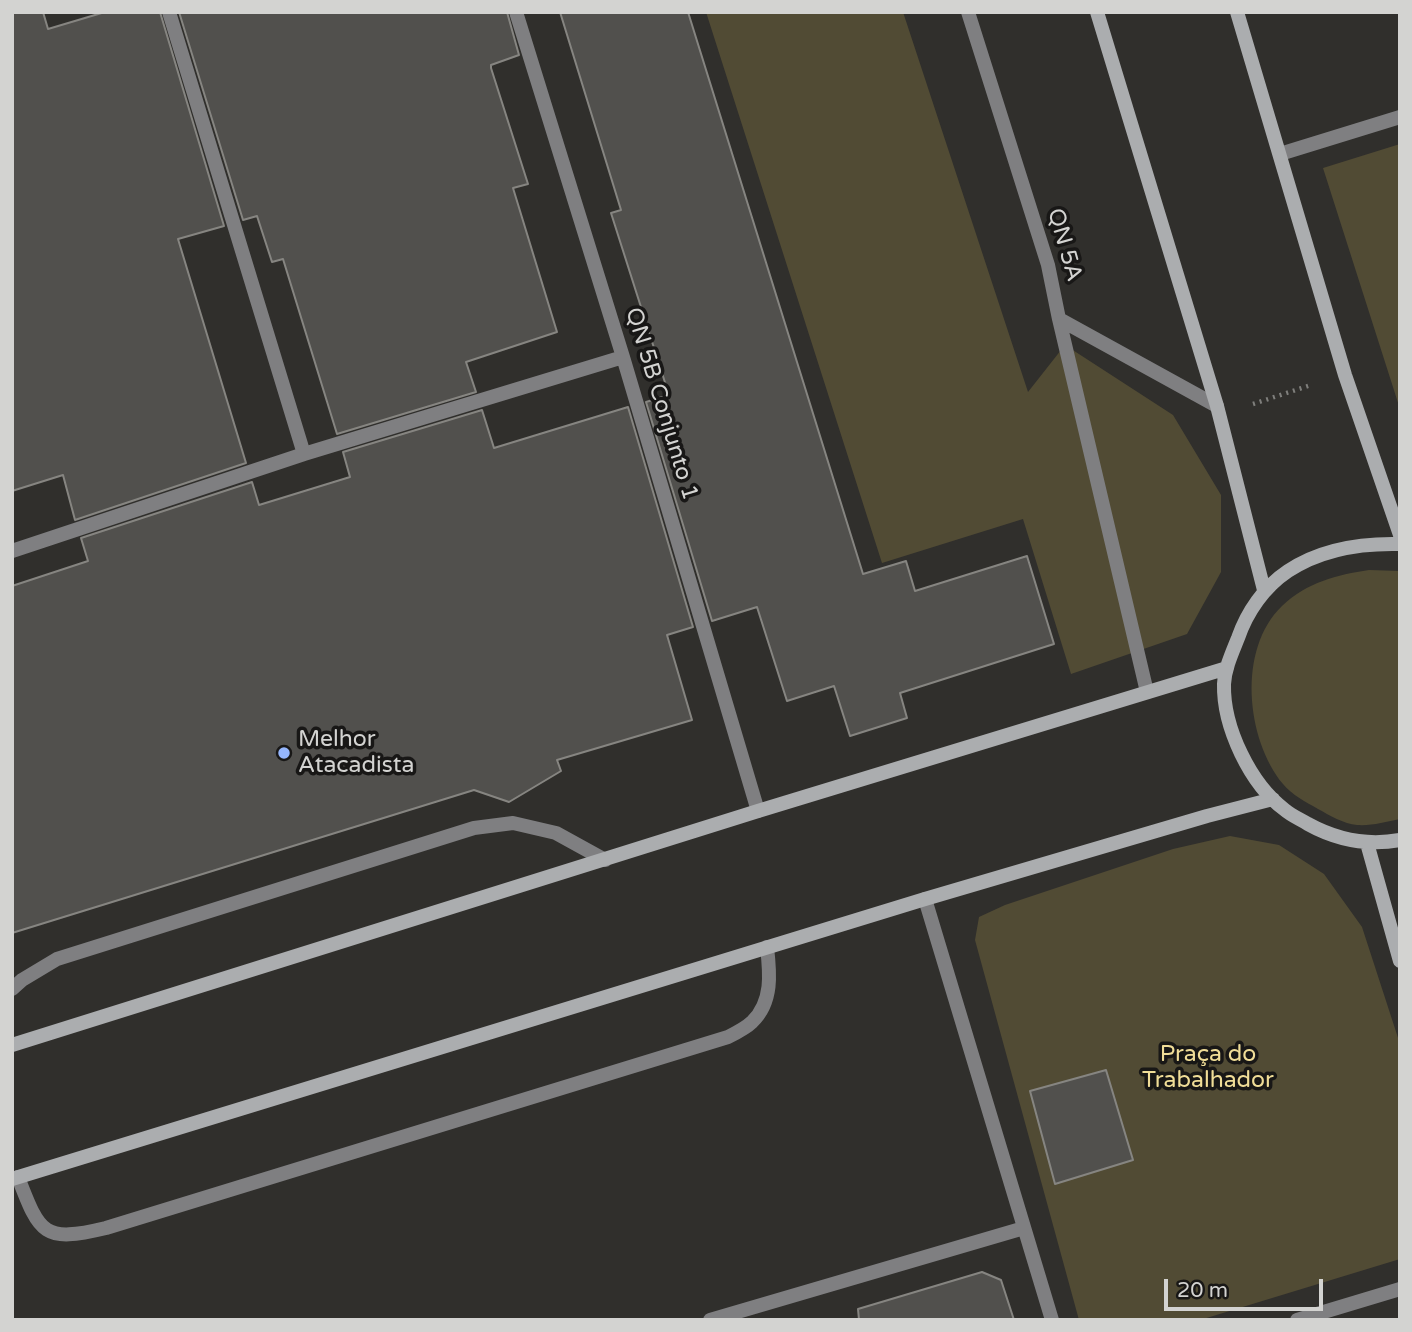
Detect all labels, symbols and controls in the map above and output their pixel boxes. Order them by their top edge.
street label: QN 5A [1040,205,1088,285]
street label: QN 5B Conjunto 1 [619,304,703,504]
place label: Melhor Atacadista [298,726,414,780]
marker: Melhor Atacadista [276,745,292,761]
park label: Praça do Trabalhador [1142,1041,1274,1095]
scale bar [1167,1266,1326,1310]
text: 20 m [1177,1278,1228,1303]

